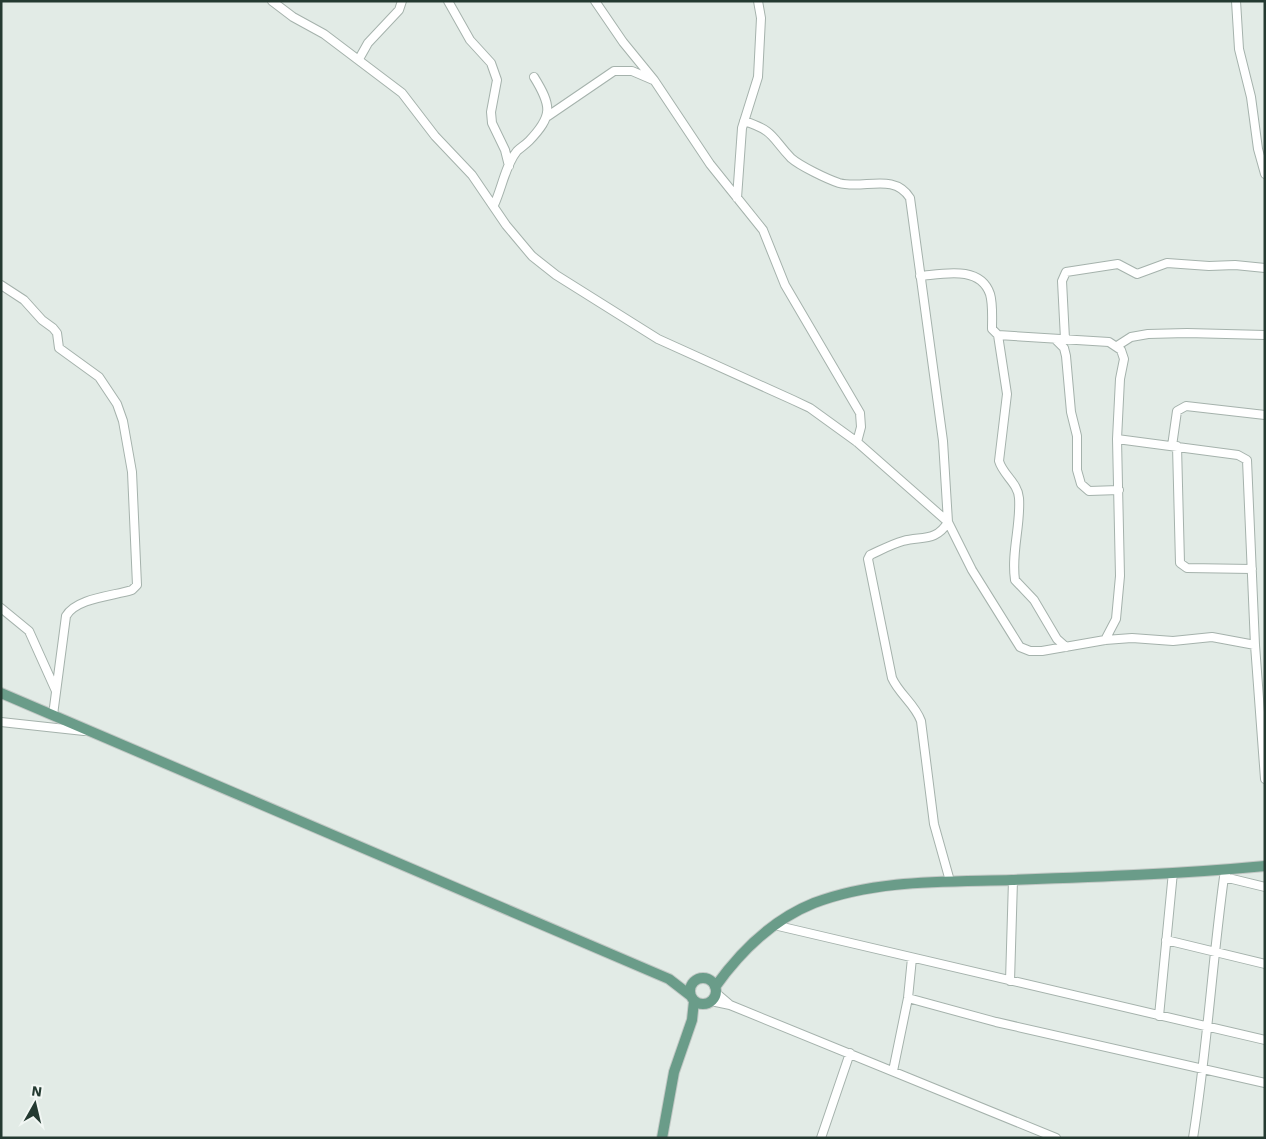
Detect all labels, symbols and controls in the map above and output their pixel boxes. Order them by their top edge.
north arrow [10,1079,60,1129]
text: N [31,1082,43,1100]

